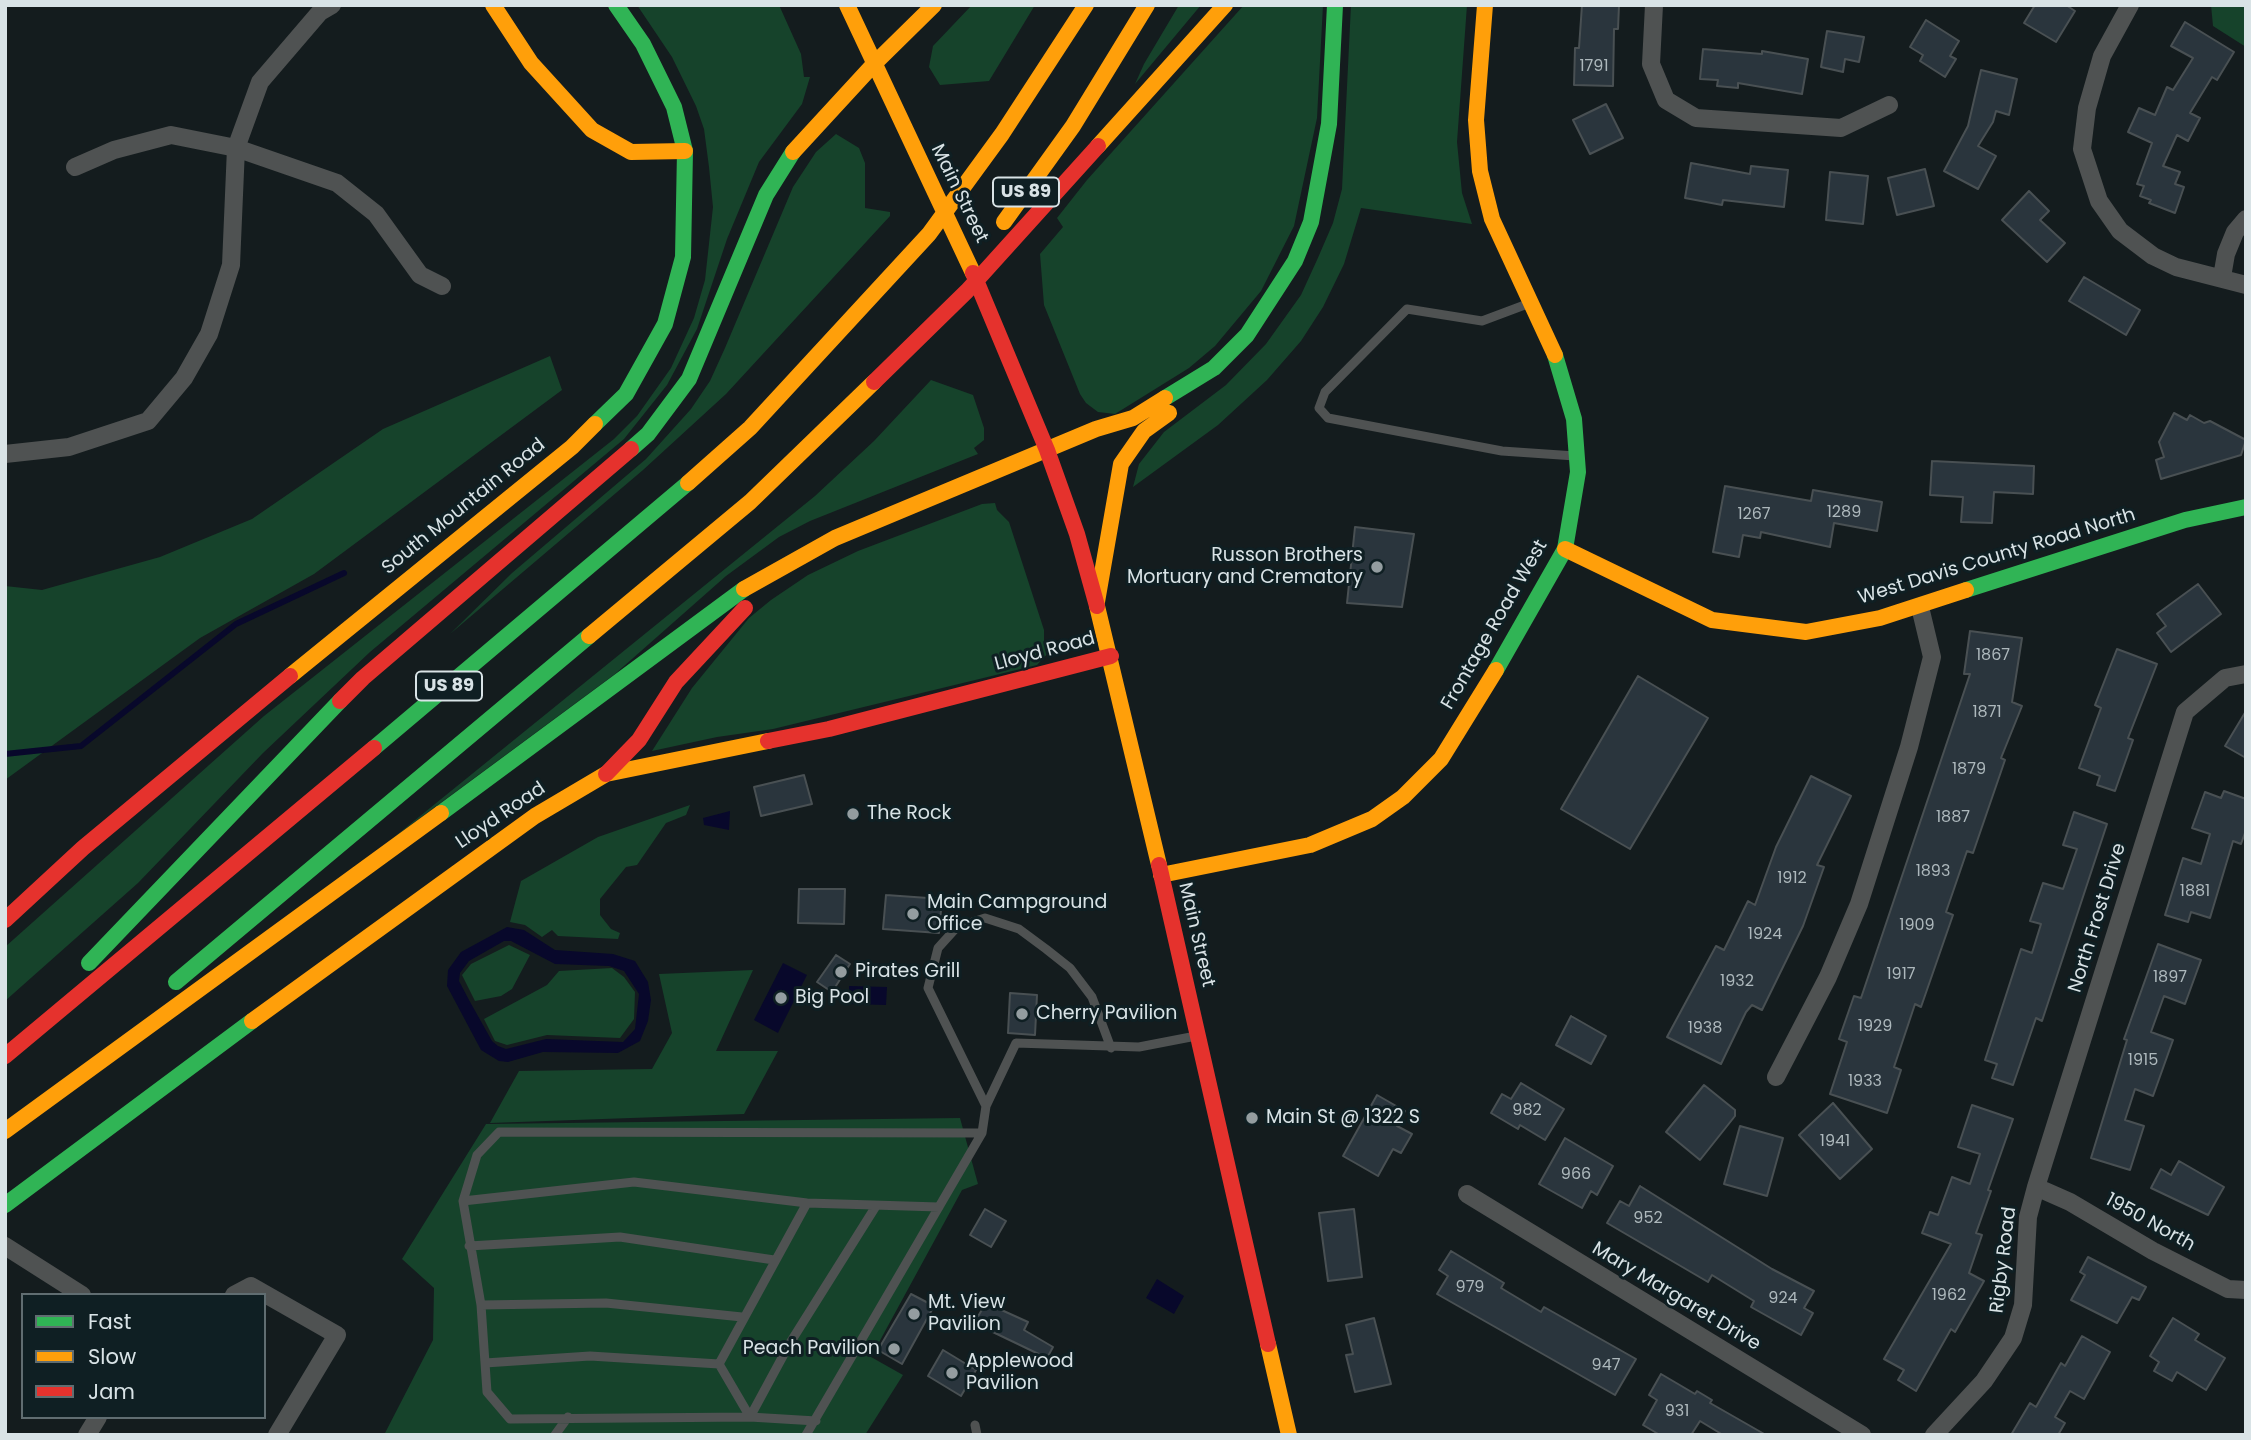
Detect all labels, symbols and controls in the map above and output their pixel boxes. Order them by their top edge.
house number: 1791 [1579,57,1609,77]
street label: Main Street [925,141,993,247]
road number: US 89 [993,177,1059,206]
street label: South Mountain Road [378,434,550,580]
house number: 1289 [1827,503,1861,523]
street label: West Davis County Road North [1856,504,2138,610]
house number: 1267 [1737,505,1771,525]
street label: Frontage Road West [1437,536,1553,714]
place label: Russon Brothers Mortuary and Crematory [1127,545,1363,589]
marker: Russon Brothers Mortuary and Crematory [1369,559,1385,575]
street label: Lloyd Road [992,628,1098,676]
house number: 1867 [1976,646,2010,666]
road number: US 89 [416,672,482,700]
house number: 1871 [1972,703,2002,723]
house number: 1879 [1952,760,1986,780]
street label: Lloyd Road [452,778,550,854]
place label: The Rock [867,803,951,825]
marker: The Rock [845,806,861,822]
house number: 1887 [1936,808,1970,828]
street label: North Frost Drive [2064,840,2132,996]
house number: 1893 [1916,862,1950,882]
house number: 1912 [1777,869,1807,889]
street label: Main Street [1173,880,1219,990]
house number: 1881 [2180,882,2210,902]
place label: Main Campground Office [927,892,1107,936]
marker: Main Campground Office [905,906,921,922]
house number: 1909 [1899,916,1935,936]
house number: 1924 [1748,925,1782,945]
place label: Pirates Grill [855,961,960,983]
marker: Pirates Grill [833,964,849,980]
house number: 1917 [1886,965,1916,985]
house number: 1897 [2153,968,2187,988]
house number: 1932 [1720,972,1754,992]
place label: Big Pool [795,987,869,1009]
marker: Big Pool [773,990,789,1006]
place label: Cherry Pavilion [1036,1003,1177,1025]
marker: Cherry Pavilion [1014,1006,1030,1022]
house number: 1929 [1858,1017,1892,1037]
house number: 1938 [1688,1019,1722,1039]
house number: 1915 [2128,1051,2158,1071]
house number: 1933 [1848,1072,1882,1092]
house number: 982 [1512,1101,1542,1121]
place label: Main St @ 1322 S [1266,1107,1420,1129]
marker: Main St @ 1322 S [1244,1110,1260,1126]
house number: 1941 [1820,1132,1850,1152]
house number: 966 [1561,1165,1591,1185]
street label: 1950 North [2101,1189,2199,1257]
street label: Rigby Road [1986,1205,2022,1315]
house number: 952 [1633,1209,1663,1229]
street label: Mary Margaret Drive [1588,1238,1764,1356]
house number: 979 [1456,1278,1484,1298]
house number: 1962 [1932,1286,1966,1306]
house number: 924 [1768,1289,1798,1309]
place label: Mt. View Pavilion [928,1292,1005,1336]
legend [21,1293,266,1419]
marker: Mt. View Pavilion [906,1306,922,1322]
text: Fast [88,1307,131,1336]
place label: Peach Pavilion [743,1338,880,1360]
marker: Peach Pavilion [886,1341,902,1357]
text: Slow [88,1342,136,1371]
place label: Applewood Pavilion [966,1351,1074,1395]
house number: 947 [1592,1356,1620,1376]
marker: Applewood Pavilion [944,1365,960,1381]
text: Jam [88,1377,135,1406]
house number: 931 [1665,1402,1689,1422]

